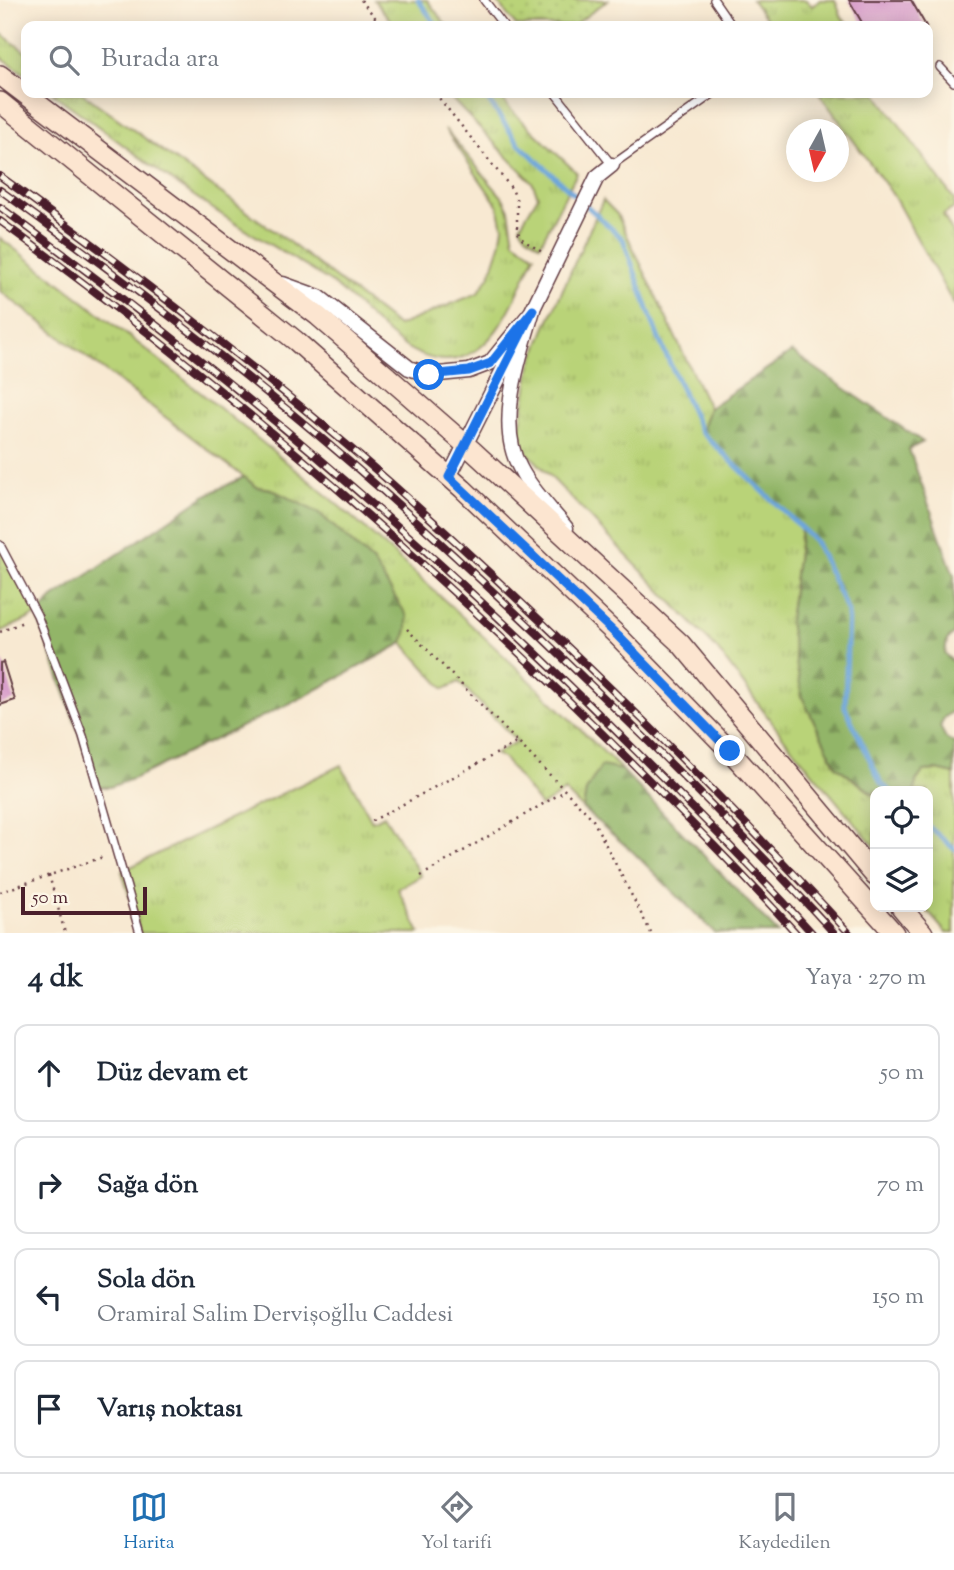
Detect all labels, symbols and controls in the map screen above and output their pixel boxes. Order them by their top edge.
search box [21,21,933,98]
icon: search [45,41,83,79]
text: Burada ara [101,41,219,78]
north arrow [786,119,849,182]
route start [413,359,444,390]
route end [714,735,745,766]
map controls [870,786,933,912]
button: locate [870,786,933,849]
button: layers [870,849,933,912]
scale bar [21,884,147,916]
text: 50 m [32,885,68,912]
text: 4 dk [28,957,83,1000]
text: Yaya · 270 m [805,962,926,995]
icon: ahead [30,1054,68,1092]
text: Düz devam et [97,1055,248,1092]
text: 50 m [880,1057,924,1090]
icon: right [30,1166,68,1204]
text: Sağa dön [97,1167,198,1204]
text: 70 m [877,1169,924,1202]
text: Sola dön [97,1262,195,1299]
icon: left [30,1278,68,1316]
text: 150 m [872,1281,924,1314]
text: Oramiral Salim Dervişoğllu Caddesi [97,1299,453,1332]
icon: arrive [30,1390,68,1428]
text: Varış noktası [97,1391,243,1428]
tab: Harita [123,1488,175,1557]
tab: Yol tarifi [421,1488,492,1557]
tab: Kaydedilen [739,1488,831,1557]

